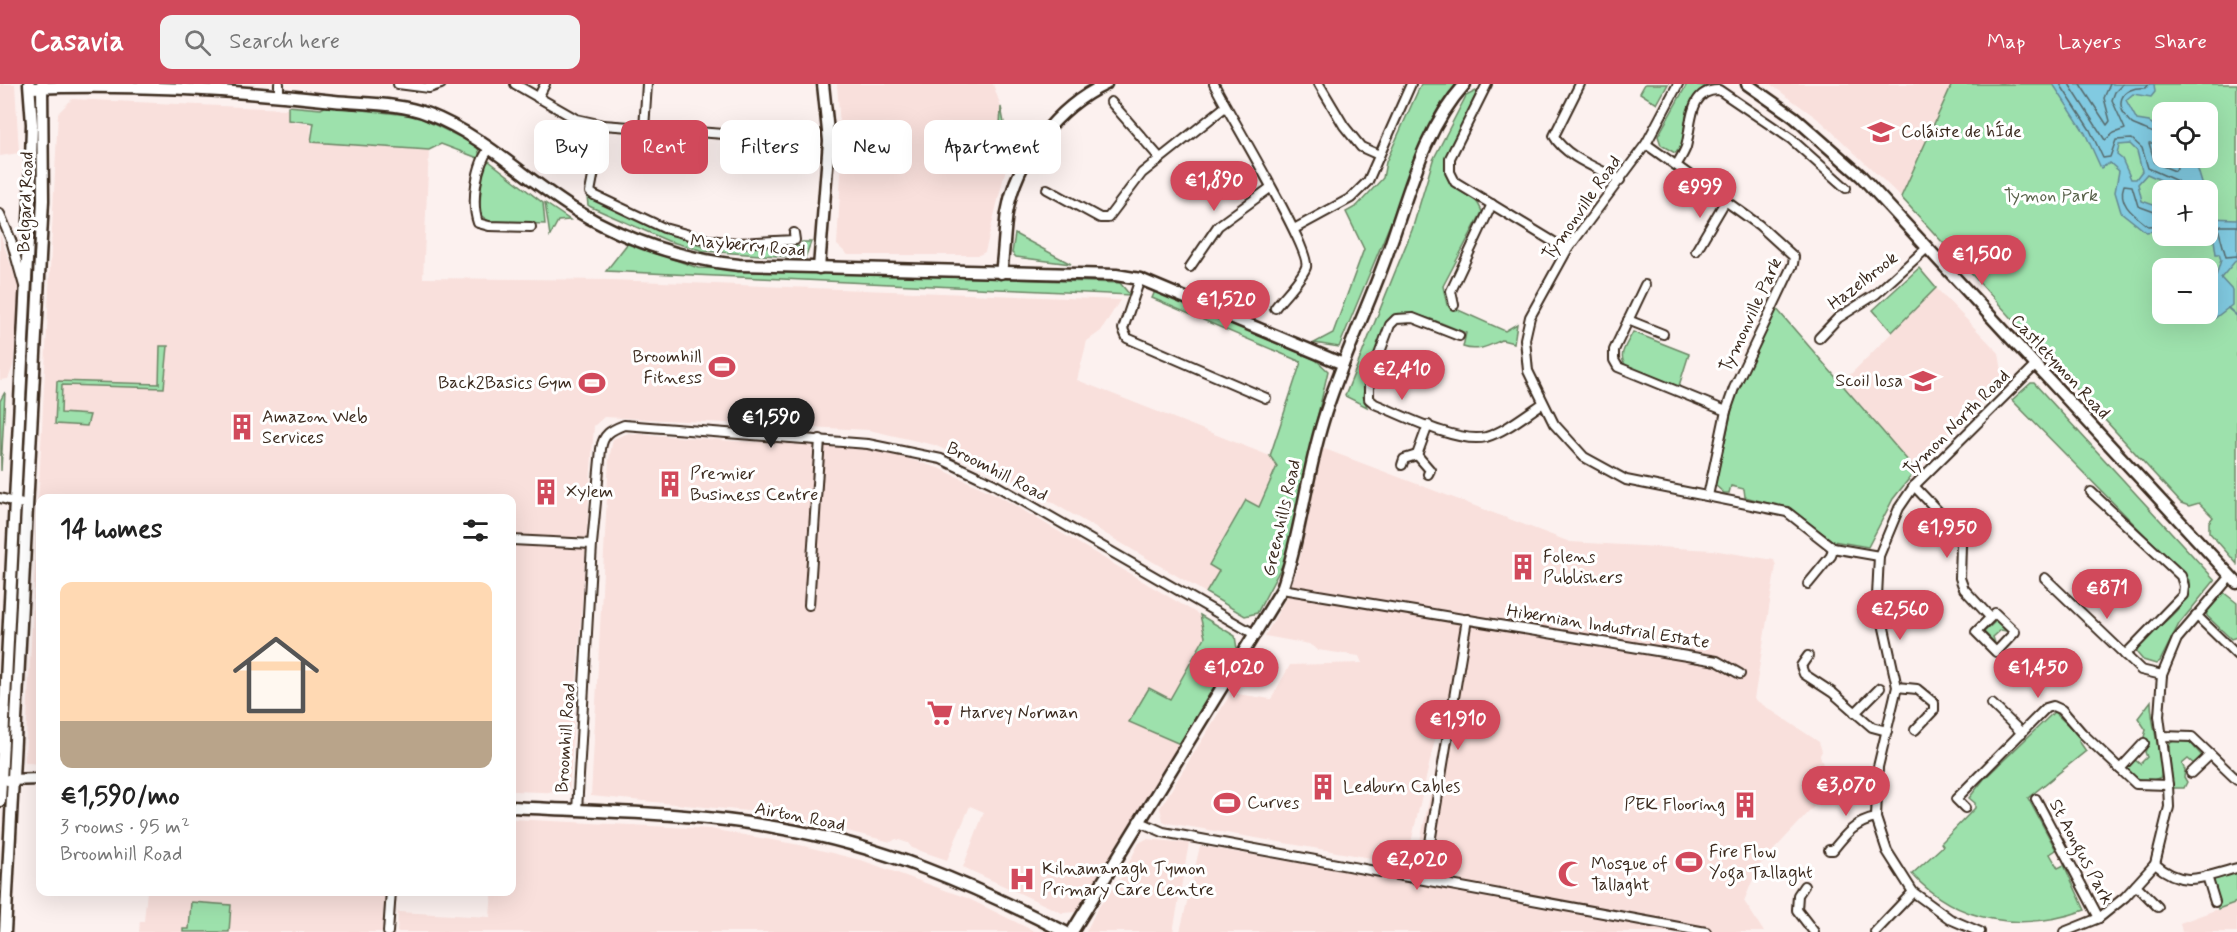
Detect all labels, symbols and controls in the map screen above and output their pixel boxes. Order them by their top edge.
search box [160,15,580,69]
text: Casavia [30,24,124,61]
icon: search [181,26,214,59]
text: Search here [229,28,340,56]
text: Map [1987,28,2025,56]
text: Layers [2058,28,2121,56]
text: Share [2154,28,2207,56]
map controls [2152,102,2218,324]
button: locate [2152,102,2218,168]
school or university icon: Coláiste de hÍde [1866,117,1896,147]
chip: Buy [534,120,609,174]
chip: Rent [621,120,708,174]
chip: Filters [720,120,820,174]
chip: New [832,120,912,174]
chip: Apartment [924,120,1061,174]
place label: Coláiste de hÍde [1901,120,2022,144]
street label: Belgard Road [12,151,41,253]
street label: Tymonville Road [1537,151,1627,265]
pin: €1,890 [1165,161,1263,212]
text: €1,890 [1184,167,1244,194]
pin: €999 [1664,168,1736,219]
text: €999 [1677,174,1723,201]
button: + [2152,180,2218,246]
park label: Tymon Park [2004,184,2098,208]
street label: Mayberry Road [689,229,807,263]
pin: €1,500 [1933,235,2031,286]
text: €1,500 [1952,241,2012,268]
street label: Hazelbrook [1823,246,1903,316]
street label: Tymonville Park [1714,254,1788,376]
button: − [2152,258,2218,324]
pin: €1,520 [1177,280,1275,331]
text: €1,520 [1196,286,1256,313]
street label: Castletymon Road [2005,309,2115,425]
place label: Broomhill Fitness [633,345,702,390]
pin: €2,410 [1353,350,1451,401]
sports icon: Broomhill Fitness [707,352,737,382]
text: €2,410 [1373,356,1431,383]
street label: Tymon North Road [1899,365,2015,481]
school or university icon: Scoil Iosa [1908,366,1938,396]
sports icon: Back2Basics Gym [577,368,607,398]
place label: Scoil Iosa [1835,369,1903,393]
place label: Back2Basics Gym [438,371,572,395]
pin: €1,590 [722,398,820,449]
text: €1,590 [742,404,800,431]
place label: Amazon Web Services [262,405,368,450]
building icon: Amazon Web Services [227,412,257,442]
street label: Broomhill Road [942,436,1052,508]
street label: Greenhills Road [1257,457,1307,579]
place label: Premier Business Centre [690,462,818,507]
building icon: Premier Business Centre [655,469,685,499]
building icon: Xylem [531,477,561,507]
place label: Xylem [566,480,613,504]
pin: €1,950 [1898,508,1996,559]
text: 14 homes [60,513,162,547]
icon: filters [459,514,492,547]
text: €1,950 [1917,514,1977,541]
place label: Folens Publishers [1543,545,1623,590]
building icon: Folens Publishers [1508,552,1538,582]
pin: €871 [2071,569,2143,620]
text: €871 [2086,575,2128,602]
pin: €2,560 [1851,590,1949,641]
text: €2,560 [1871,596,1929,623]
street label: Hibernian Industrial Estate [1505,599,1711,655]
icon: home [222,621,330,729]
pin: €1,020 [1185,648,1283,699]
pin: €1,450 [1989,648,2087,699]
text: €1,020 [1204,654,1264,681]
text: €1,450 [2008,654,2068,681]
street label: Broomhill Road [550,682,582,794]
supermarket icon: Harvey Norman [925,698,955,728]
pin: €1,910 [1409,700,1507,751]
place label: Harvey Norman [960,701,1078,725]
text: €1,910 [1429,706,1487,733]
pin: €3,070 [1797,766,1895,817]
building icon: Ledburn Cables [1308,772,1338,802]
text: €3,070 [1816,772,1876,799]
place label: Ledburn Cables [1343,775,1460,799]
text: €1,590/mo [60,780,180,814]
sports icon: Curves [1212,788,1242,818]
building icon: PEK Flooring [1730,790,1760,820]
place label: Curves [1247,791,1300,815]
place label: PEK Flooring [1624,793,1725,817]
street label: St Aongus Park [2041,795,2119,910]
street label: Airton Road [753,796,847,838]
text: 3 rooms · 95 m² [60,814,190,841]
pin: €2,020 [1368,840,1466,891]
place label: Fire Flow Yoga Tallaght [1709,840,1813,887]
text: Broomhill Road [60,841,183,868]
text: €2,020 [1386,846,1448,873]
sports icon: Fire Flow Yoga Tallaght [1674,847,1704,877]
place label: Mosque of Tallaght [1591,852,1668,897]
place label: Kilnamanagh Tymon Primary Care Centre [1042,857,1214,902]
mosque icon: Mosque of Tallaght [1556,859,1586,889]
hospital icon: Kilnamanagh Tymon Primary Care Centre [1007,864,1037,894]

